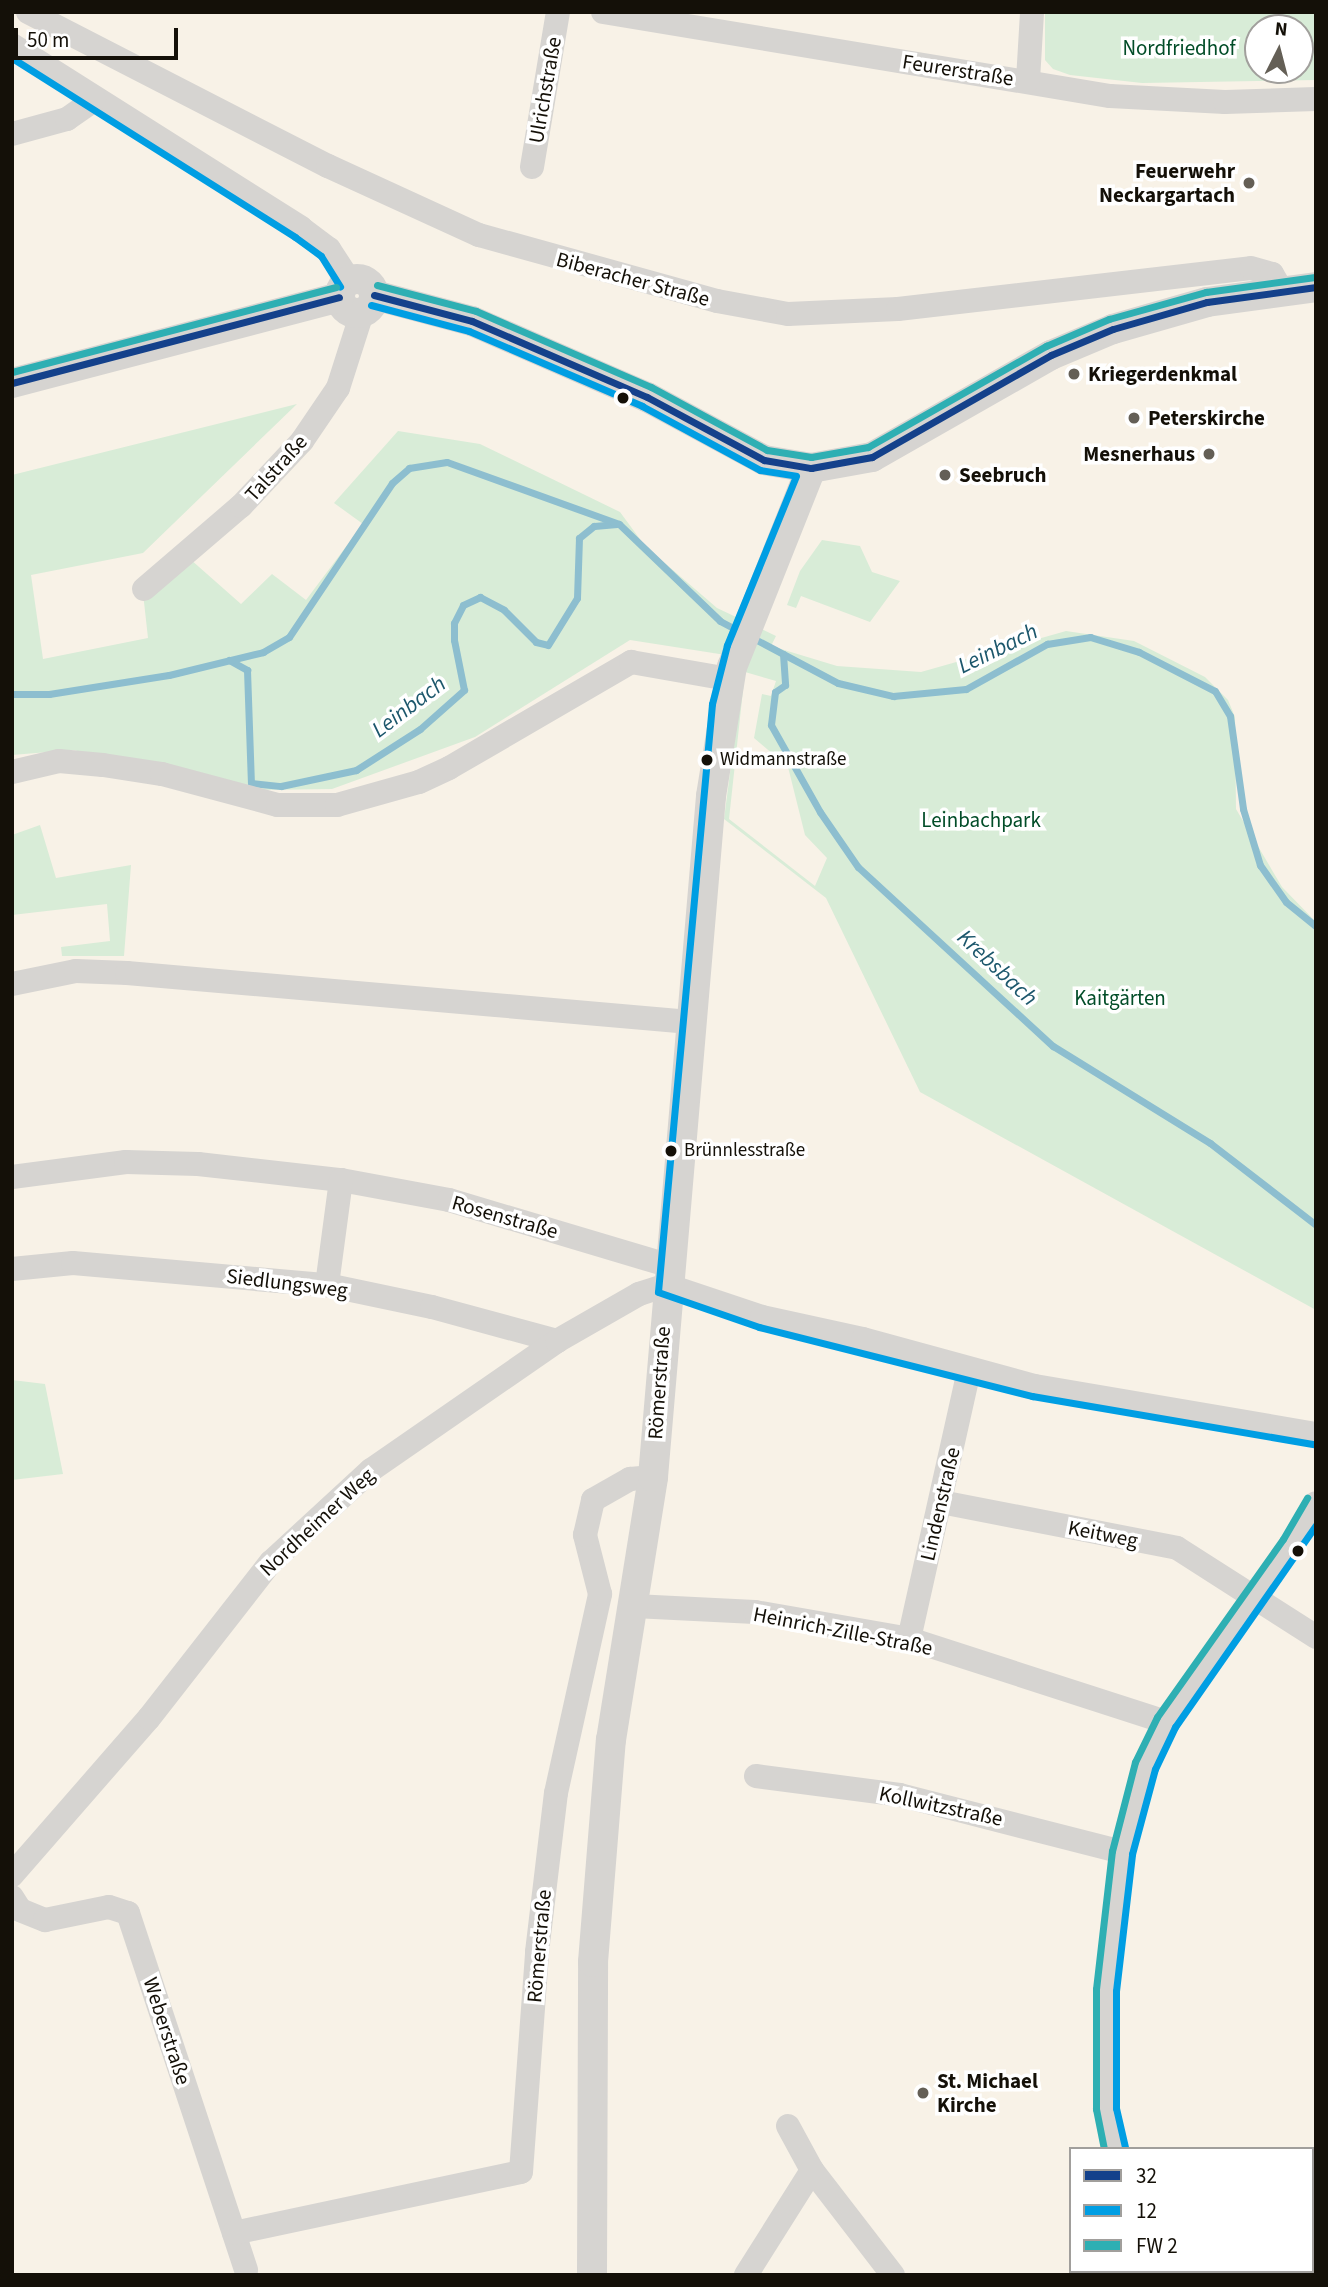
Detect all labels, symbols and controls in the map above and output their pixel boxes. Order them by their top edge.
scale bar [18,14,182,58]
north arrow [1244,14,1314,84]
text: N [1273,16,1289,44]
text: 50 m [27,25,69,55]
street label: Ulrichstraße [523,35,567,145]
park label: Nordfriedhof [1122,35,1236,61]
street label: Feurerstraße [901,49,1015,91]
place label: Feuerwehr Neckargartach [1099,158,1235,208]
marker: Feuerwehr Neckargartach [1241,175,1257,191]
street label: Biberacher Straße [554,246,712,312]
place label: Kriegerdenkmal [1088,361,1237,387]
marker: Kriegerdenkmal [1066,366,1082,382]
unlabelled marker [616,391,630,405]
place label: Peterskirche [1148,405,1265,431]
marker: Peterskirche [1126,410,1142,426]
street label: Talstraße [240,429,312,507]
place label: Mesnerhaus [1083,441,1195,467]
marker: Mesnerhaus [1201,446,1217,462]
place label: Seebruch [959,462,1047,488]
marker: Seebruch [937,467,953,483]
water label: Leinbach [953,618,1043,680]
water label: Leinbach [367,670,451,744]
place label: Widmannstraße [720,749,846,771]
marker: Widmannstraße [700,753,714,767]
park label: Leinbachpark [921,807,1041,833]
water label: Krebsbach [951,924,1043,1012]
park label: Kaitgärten [1074,985,1166,1011]
place label: Brünnlesstraße [684,1140,805,1162]
marker: Brünnlesstraße [664,1144,678,1158]
street label: Rosenstraße [449,1190,561,1244]
street label: Siedlungsweg [225,1263,349,1303]
street label: Römerstraße [642,1326,676,1440]
street label: Lindenstraße [915,1445,965,1563]
street label: Nordheimer Weg [255,1463,379,1581]
street label: Keitweg [1066,1515,1140,1553]
unlabelled marker [1291,1544,1305,1558]
street label: Heinrich-Zille-Straße [751,1601,935,1661]
street label: Kollwitzstraße [877,1781,1005,1831]
street label: Römerstraße [522,1888,556,2004]
street label: Weberstraße [138,1974,196,2088]
place label: St. Michael Kirche [937,2068,1038,2118]
marker: St. Michael Kirche [915,2085,931,2101]
legend [1069,2147,1314,2273]
text: 32 [1136,2161,1157,2191]
text: 12 [1136,2196,1157,2226]
text: FW 2 [1136,2231,1178,2261]

